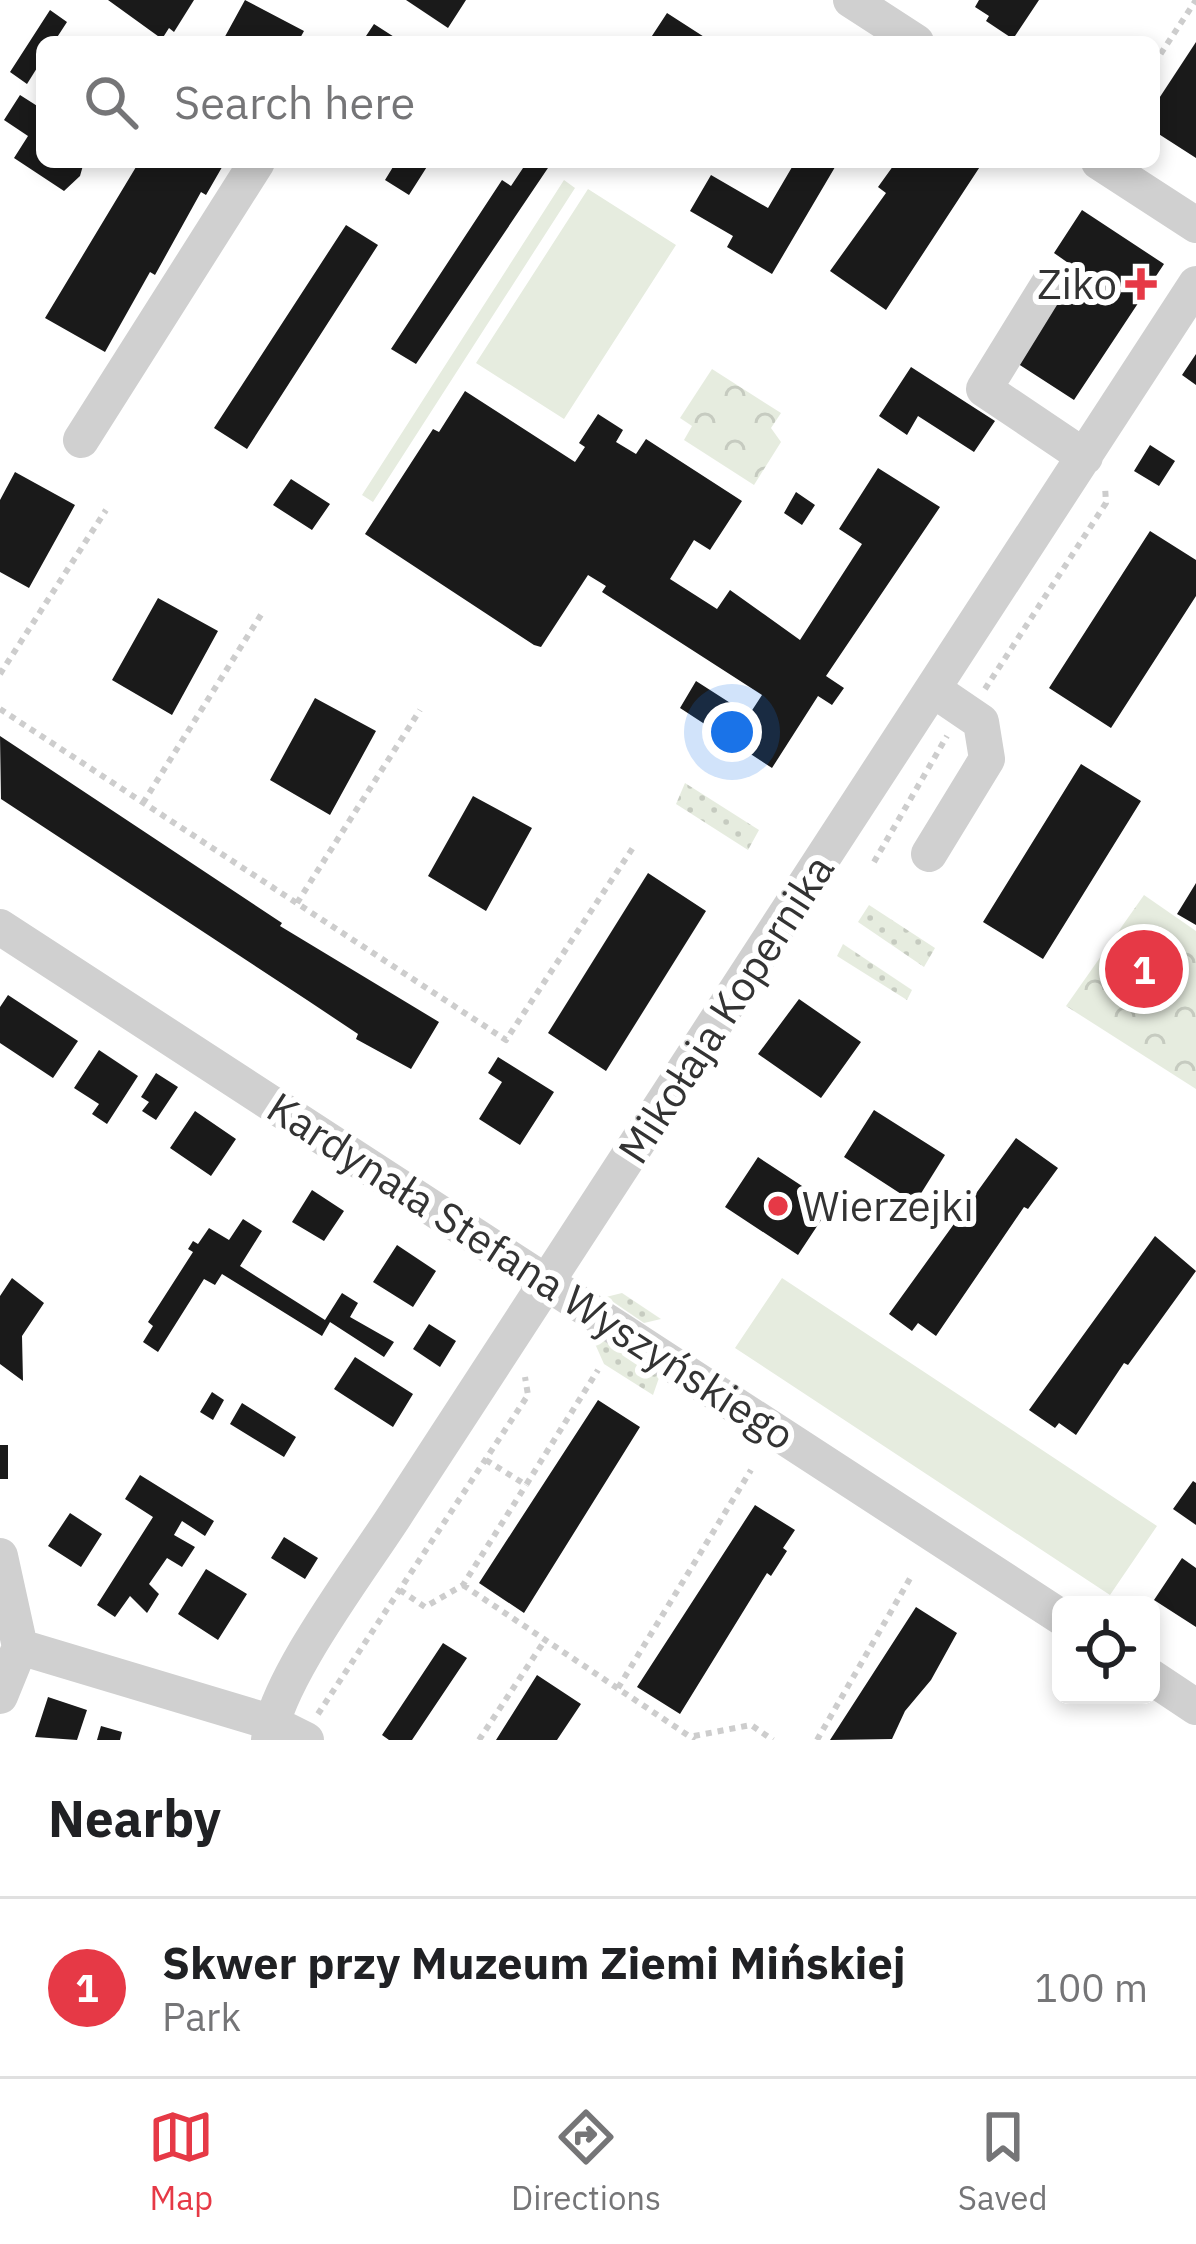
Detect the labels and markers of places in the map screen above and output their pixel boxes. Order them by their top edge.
place label: Ziko [1037,256,1117,311]
marker: Ziko [1128,271,1154,297]
pin: 1 [1105,924,1183,1014]
place label: Wierzejki [802,1178,974,1233]
marker: Wierzejki [765,1193,791,1219]

